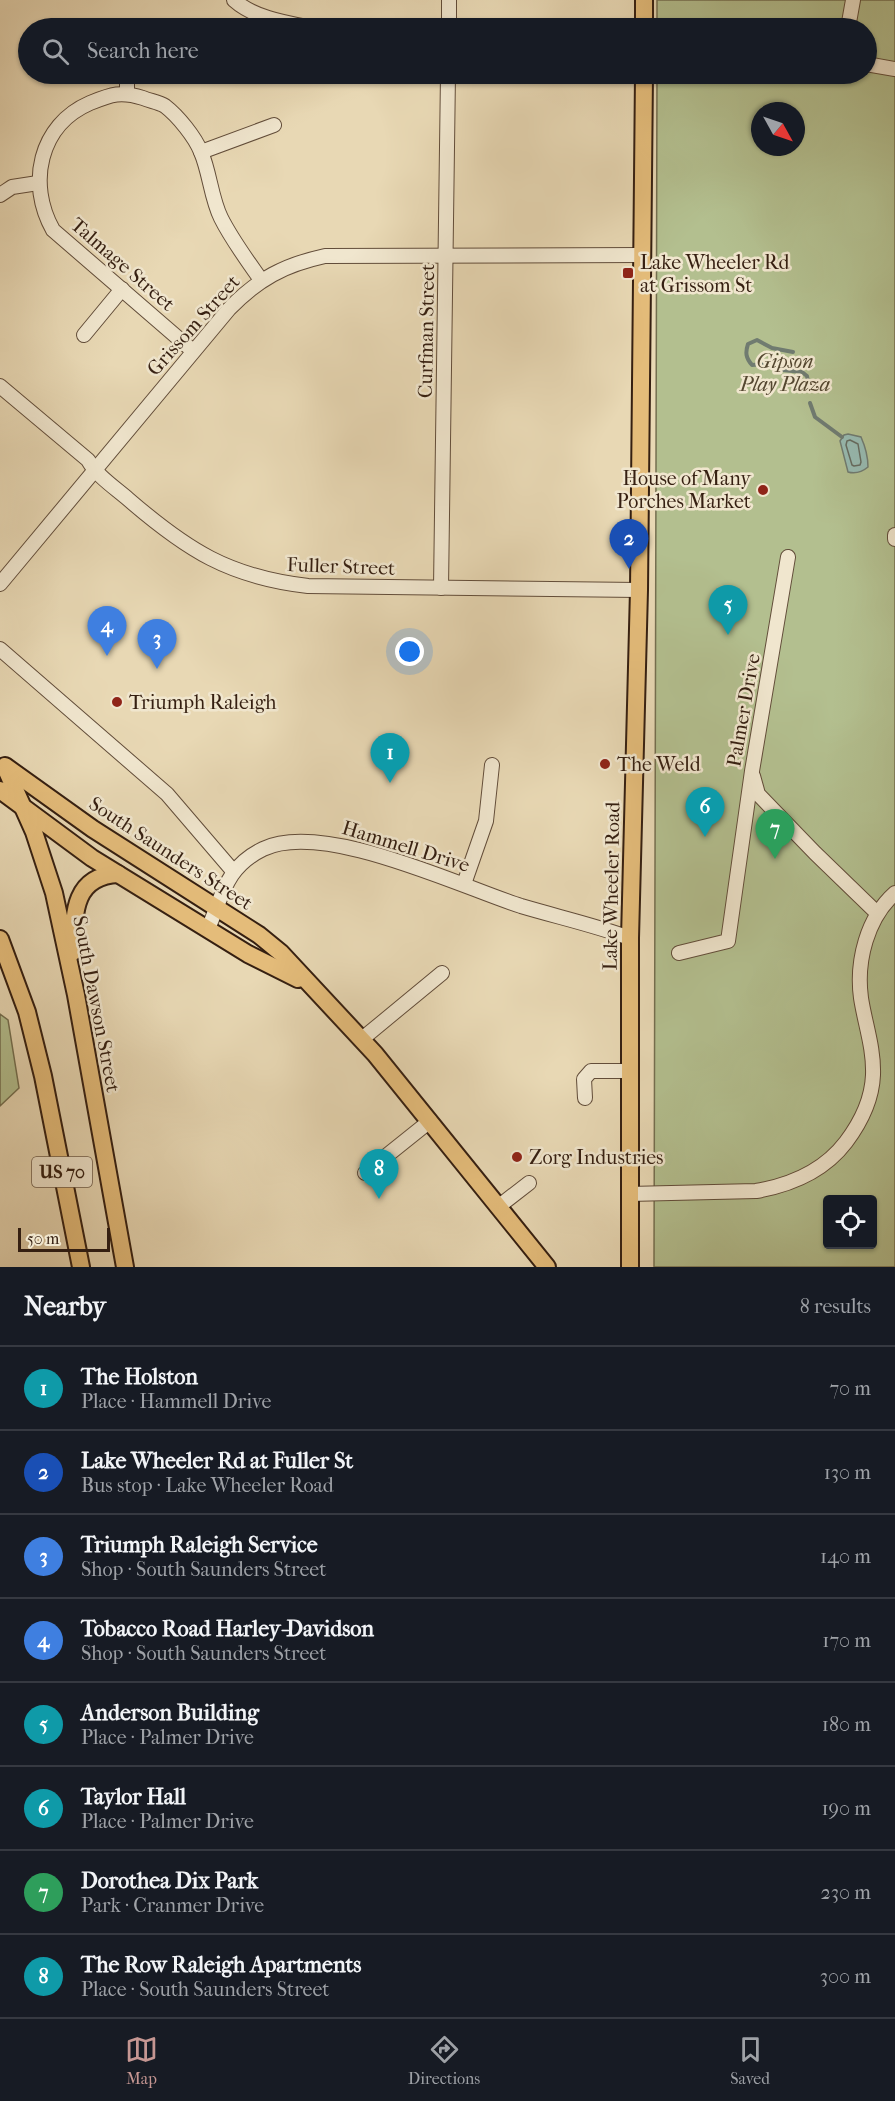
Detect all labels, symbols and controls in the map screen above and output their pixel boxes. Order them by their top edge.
search box [18,18,877,84]
icon: search [39,35,72,68]
text: Search here [87,38,199,64]
north arrow [751,102,805,156]
street label: Talmage Street [66,213,179,316]
place label: Lake Wheeler Rd at Grissom St [640,251,790,297]
street label: Curfman Street [414,264,439,398]
marker: Lake Wheeler Rd at Grissom St [621,266,635,280]
street label: Grissom Street [142,270,244,380]
park label: Gipson Play Plaza [739,350,830,396]
place label: House of Many Porches Market [617,467,752,513]
marker: House of Many Porches Market [756,483,770,497]
pin: 2 [610,520,648,569]
street label: Fuller Street [286,553,396,580]
pin: 5 [708,586,748,635]
pin: 4 [88,606,126,656]
pin: 3 [138,620,176,669]
your location [395,637,424,666]
street label: Palmer Drive [722,651,765,769]
place label: Triumph Raleigh [129,691,277,714]
marker: Triumph Raleigh [110,695,124,709]
pin: 1 [370,734,410,783]
place label: The Weld [617,753,702,776]
marker: The Weld [598,757,612,771]
pin: 6 [686,788,724,837]
street label: South Saunders Street [85,792,257,915]
street label: Lake Wheeler Road [599,800,624,970]
pin: 7 [756,810,794,859]
street label: Hammell Drive [339,816,473,877]
street label: South Dawson Street [68,914,125,1094]
place label: Zorg Industries [529,1146,663,1169]
pin: 8 [360,1150,398,1199]
marker: Zorg Industries [510,1150,524,1164]
road number: US 70 [32,1157,92,1187]
map controls [823,1195,877,1249]
button: locate [823,1195,877,1249]
scale bar [18,1225,110,1252]
text: 50 m [27,1229,59,1248]
text: Nearby [24,1291,106,1322]
text: 8 results [800,1295,871,1318]
text: The Holston [81,1364,198,1390]
text: 1 [40,1377,47,1400]
text: 70 m [829,1377,871,1400]
text: Place · Hammell Drive [81,1390,271,1413]
text: Lake Wheeler Rd at Fuller St [81,1448,353,1474]
text: 2 [38,1461,49,1484]
text: 130 m [824,1461,871,1484]
text: Bus stop · Lake Wheeler Road [81,1474,334,1497]
text: Triumph Raleigh Service [81,1532,318,1558]
text: 3 [39,1545,48,1568]
text: 140 m [820,1545,871,1568]
text: Shop · South Saunders Street [81,1558,326,1581]
text: Tobacco Road Harley-Davidson [81,1616,374,1642]
text: 4 [38,1629,49,1652]
text: 170 m [822,1629,871,1652]
text: Shop · South Saunders Street [81,1642,326,1665]
text: Anderson Building [81,1700,259,1726]
text: 5 [39,1713,48,1736]
text: 180 m [822,1713,871,1736]
text: Place · Palmer Drive [81,1726,254,1749]
text: Taylor Hall [81,1784,186,1810]
text: 6 [38,1797,49,1820]
text: 190 m [821,1797,871,1820]
text: Place · Palmer Drive [81,1810,254,1833]
text: Dorothea Dix Park [81,1868,258,1894]
text: 7 [39,1881,48,1904]
text: 230 m [821,1881,871,1904]
text: Park · Cranmer Drive [81,1894,264,1917]
text: The Row Raleigh Apartments [81,1952,362,1978]
text: 8 [38,1965,49,1988]
text: 300 m [820,1965,871,1988]
text: Place · South Saunders Street [81,1978,329,2001]
tab: Map [125,2033,158,2088]
tab: Directions [408,2033,480,2088]
tab: Saved [730,2033,770,2088]

